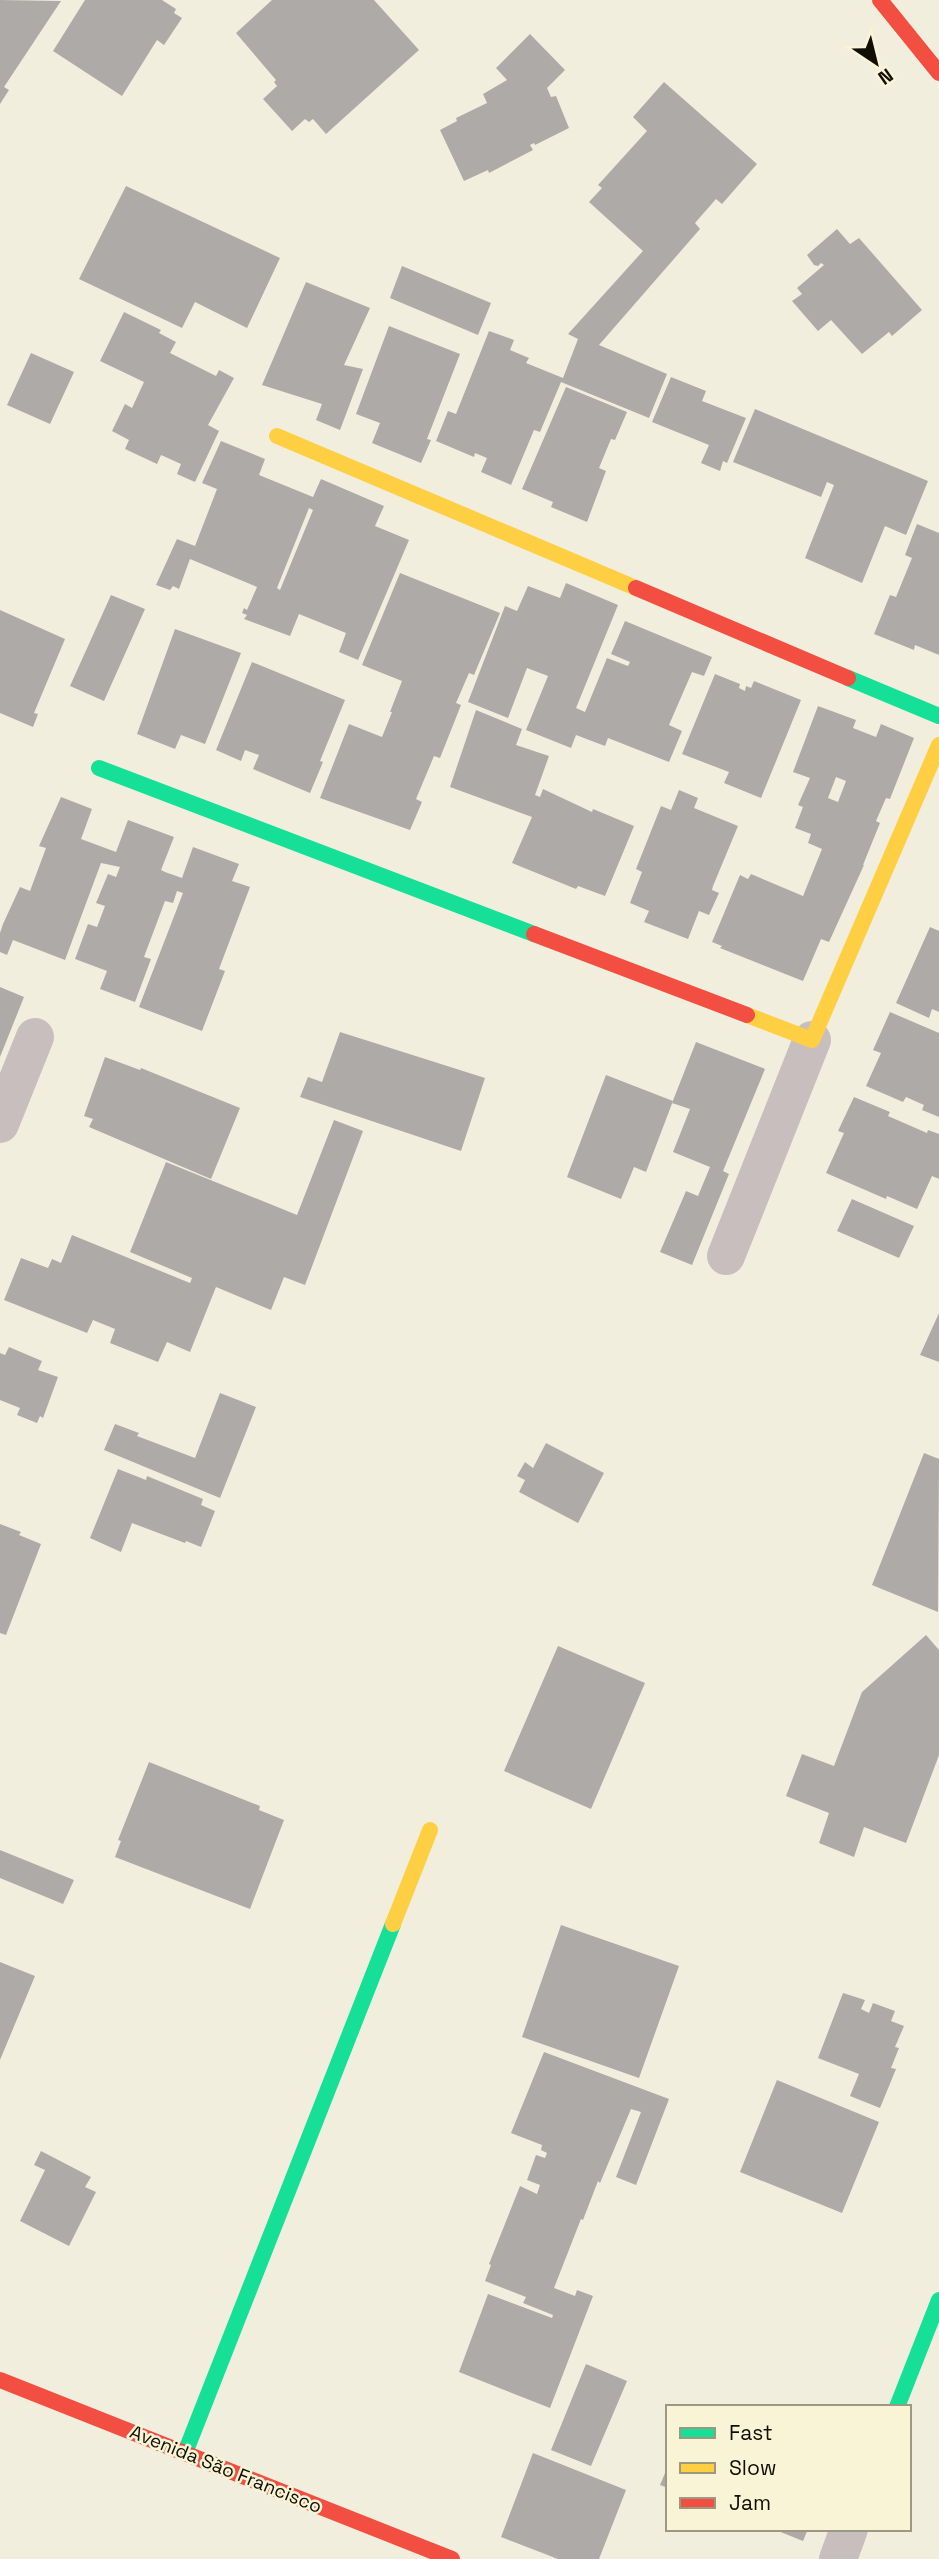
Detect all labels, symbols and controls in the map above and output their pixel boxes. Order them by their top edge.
north arrow [841,28,911,98]
text: N [873,63,898,90]
legend [666,2405,911,2531]
street label: Avenida São Francisco [126,2419,326,2519]
text: Fast [729,2419,773,2446]
text: Slow [729,2454,777,2481]
text: Jam [729,2489,771,2516]

